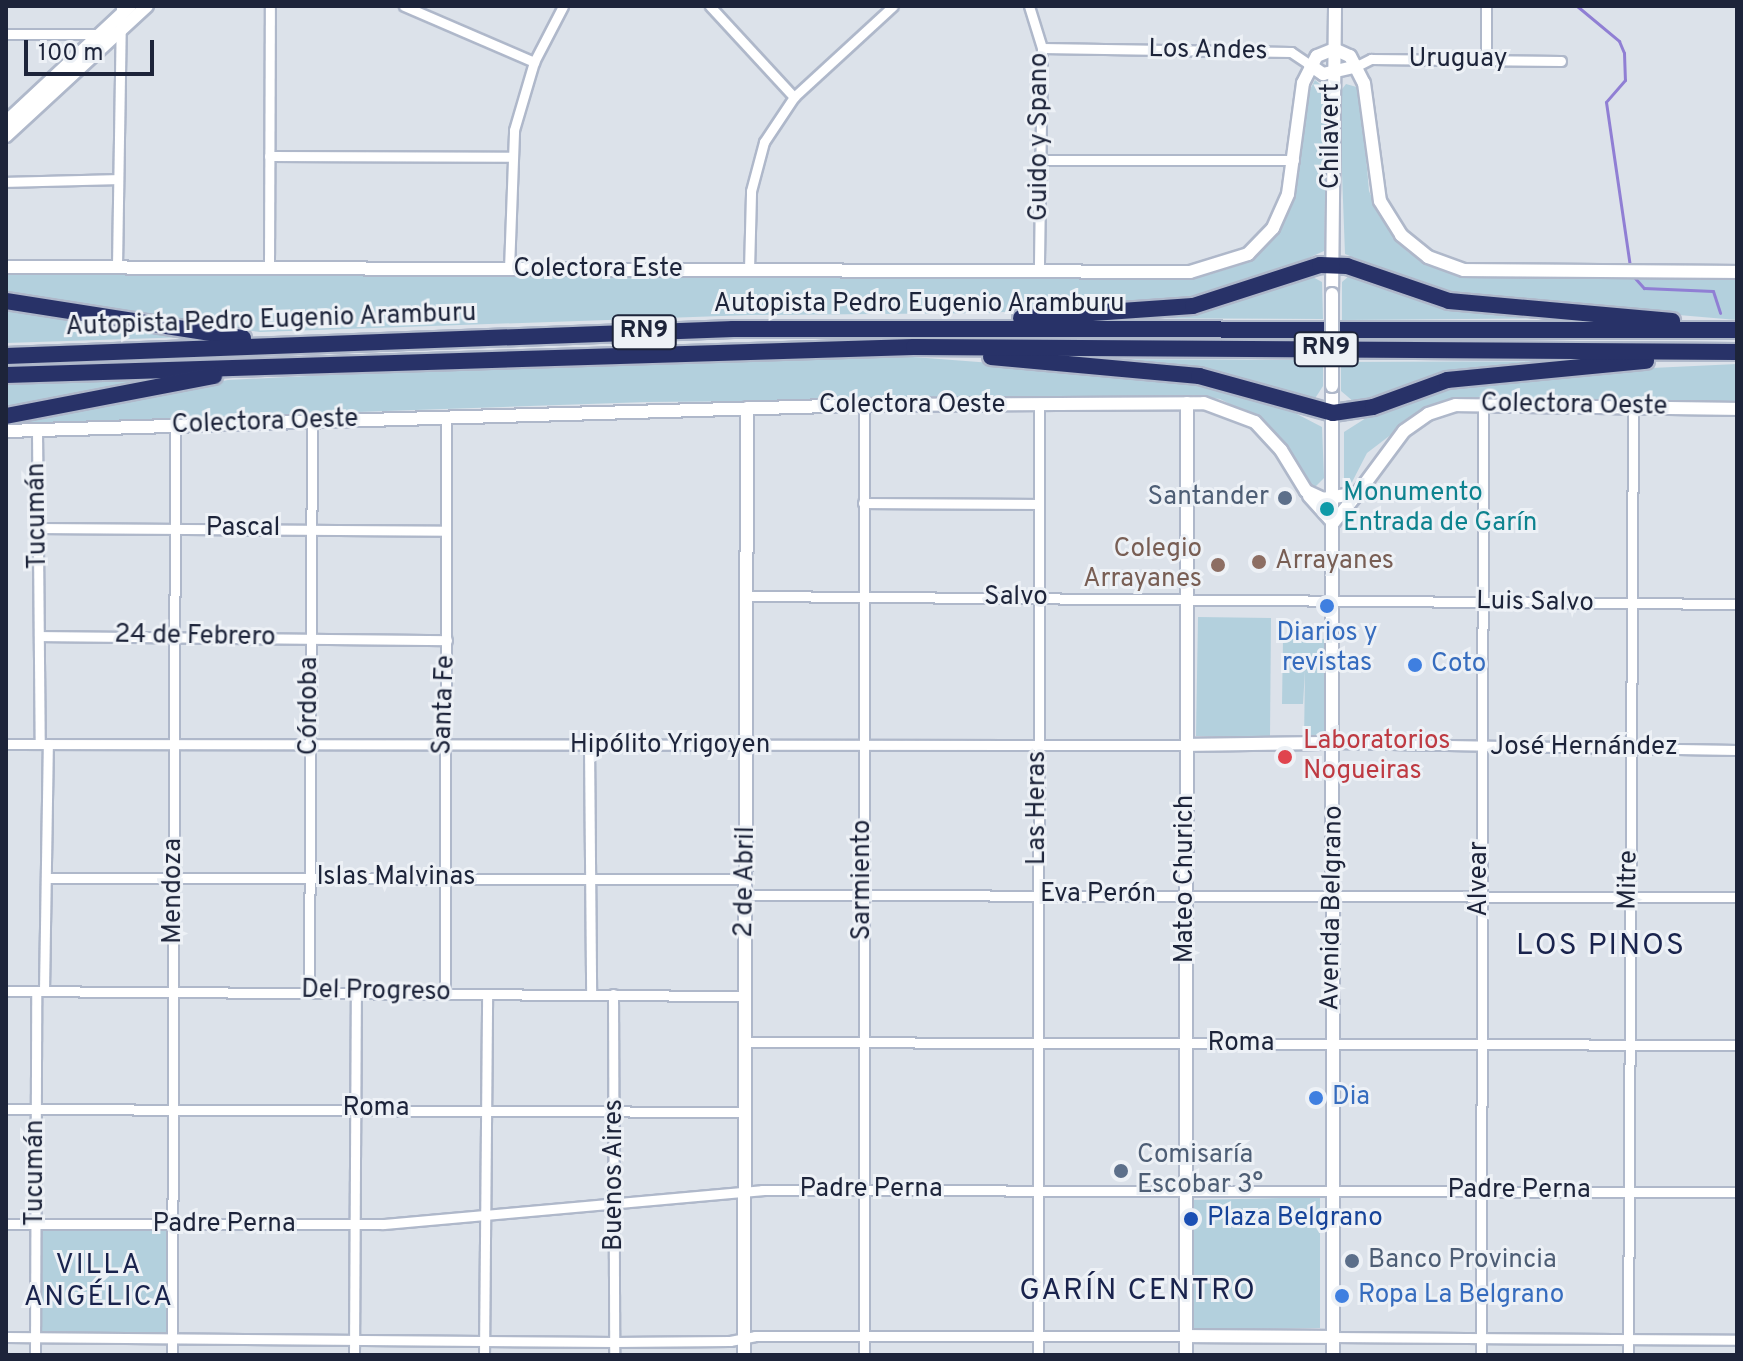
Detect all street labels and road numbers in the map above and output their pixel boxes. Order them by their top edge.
street label: Los Andes [1148,34,1268,68]
street label: Uruguay [1408,44,1508,76]
street label: Guido y Spano [1024,53,1056,221]
street label: Chilavert [1316,83,1348,189]
street label: Colectora Este [513,254,683,286]
street label: Autopista Pedro Eugenio Aramburu [713,289,1125,321]
street label: Autopista Pedro Eugenio Aramburu [64,298,478,344]
road number: RN9 [610,312,678,352]
road number: RN9 [1292,329,1360,369]
street label: Colectora Oeste [1480,389,1668,423]
street label: Colectora Oeste [819,390,1005,422]
street label: Colectora Oeste [171,404,359,442]
street label: Tucumán [21,462,55,570]
street label: Pascal [206,513,280,545]
street label: Salvo [984,582,1048,614]
street label: Luis Salvo [1476,586,1594,620]
street label: 24 de Febrero [114,620,276,654]
street label: Santa Fe [428,655,462,755]
street label: Córdoba [294,657,326,755]
street label: Hipólito Yrigoyen [569,730,771,762]
street label: José Hernández [1490,732,1678,764]
street label: Las Heras [1022,751,1054,865]
street label: Mateo Churich [1170,795,1202,963]
street label: Avenida Belgrano [1316,805,1350,1011]
street label: Sarmiento [847,820,879,940]
street label: 2 de Abril [729,826,763,938]
street label: Mendoza [158,838,190,944]
street label: Alvear [1464,841,1496,917]
street label: Mitre [1613,850,1645,910]
street label: Islas Malvinas [317,862,475,894]
street label: Eva Perón [1040,879,1156,911]
street label: Del Progreso [301,975,451,1009]
street label: Roma [1208,1028,1274,1060]
street label: Roma [343,1093,409,1125]
street label: Buenos Aires [599,1098,631,1252]
street label: Tucumán [20,1120,52,1226]
street label: Padre Perna [799,1174,943,1206]
street label: Padre Perna [1447,1175,1591,1207]
street label: Padre Perna [152,1209,296,1241]

